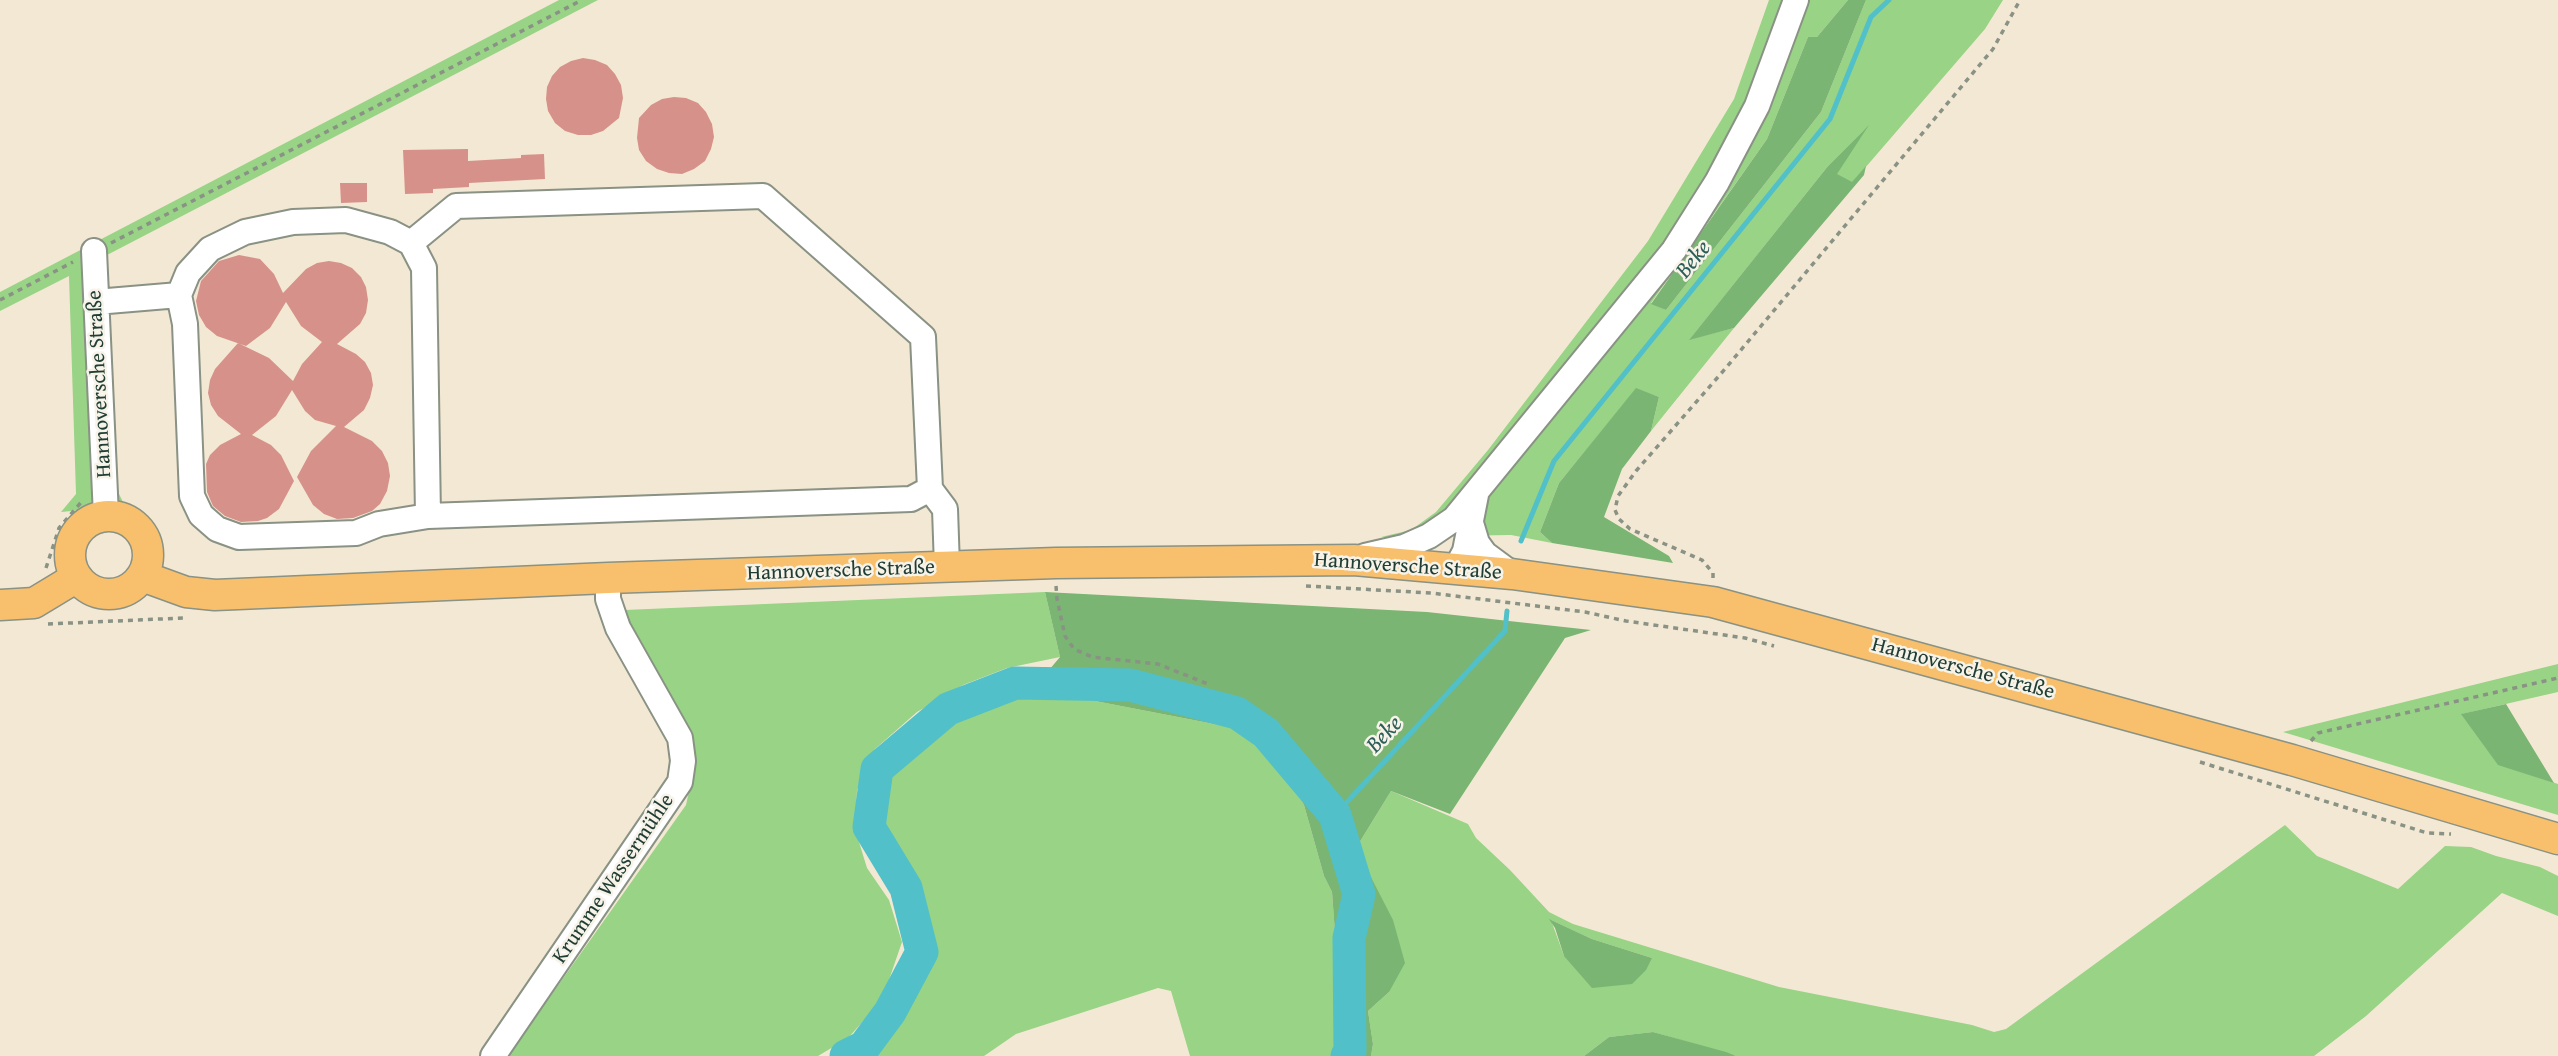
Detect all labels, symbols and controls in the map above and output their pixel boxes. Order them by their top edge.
water label: Beke [1671,236,1717,284]
street label: Hannoversche Straße [82,289,118,479]
street label: Hannoversche Straße [1313,548,1503,586]
street label: Hannoversche Straße [747,555,935,587]
street label: Hannoversche Straße [1869,632,2057,706]
water label: Beke [1361,711,1409,759]
street label: Krumme Wassermühle [548,789,680,969]

